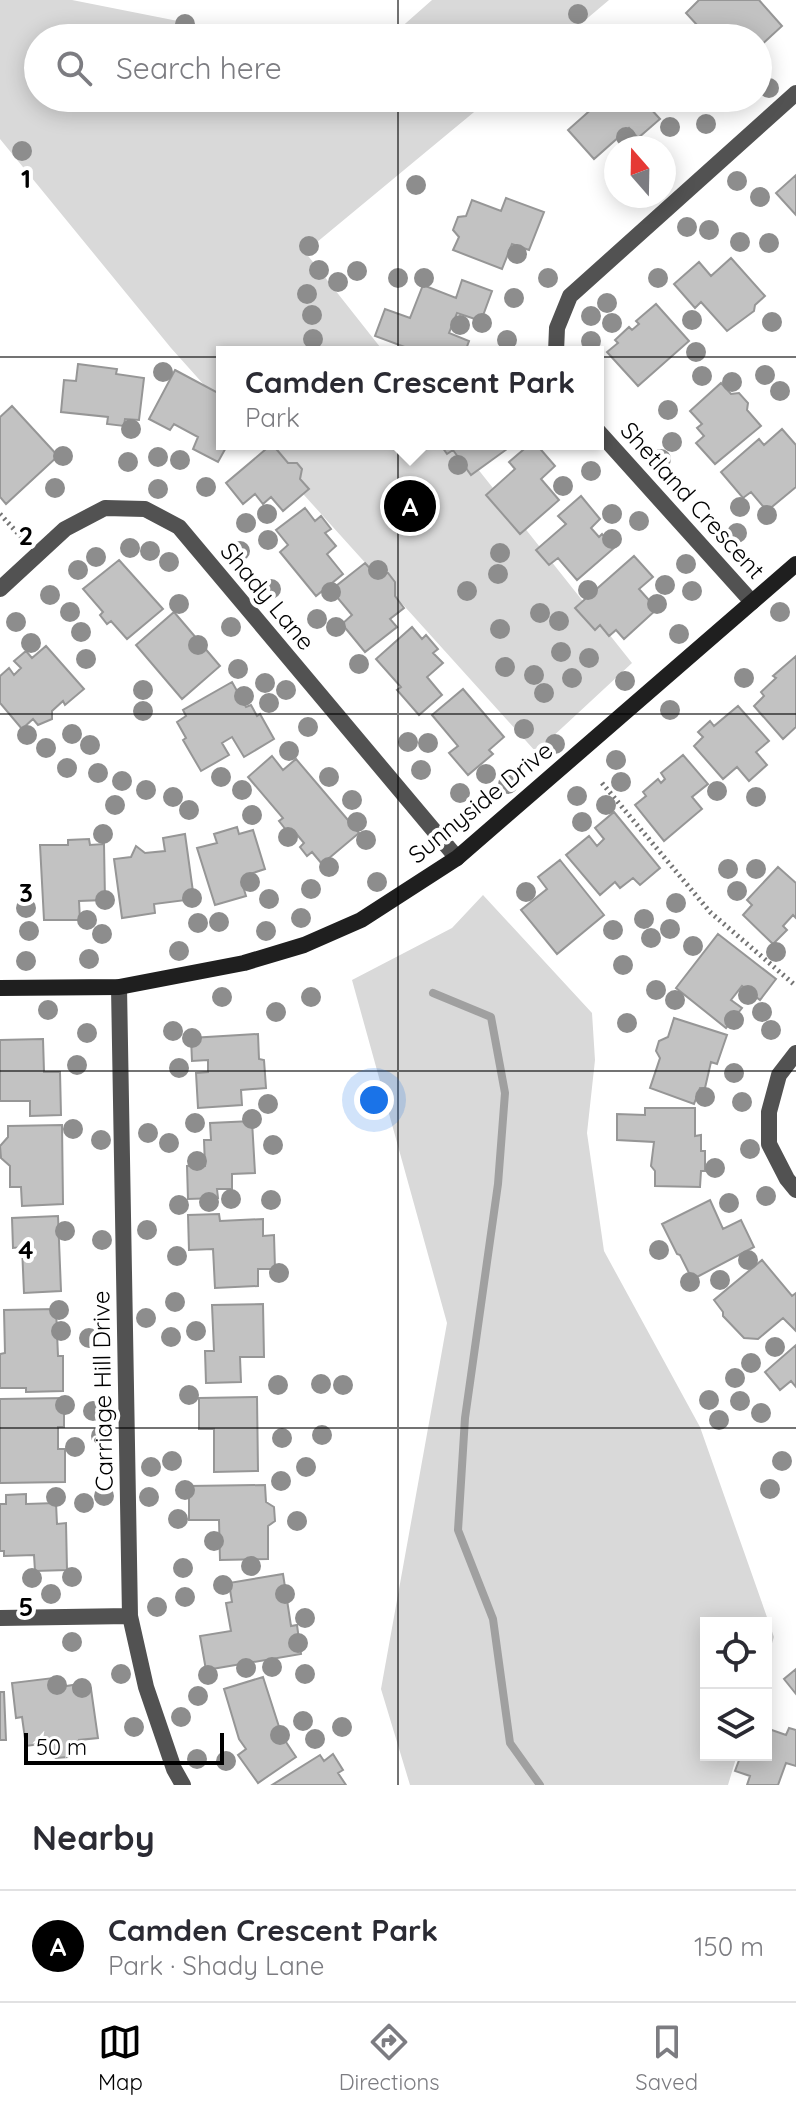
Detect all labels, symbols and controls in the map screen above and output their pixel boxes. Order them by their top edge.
search box [24,24,772,112]
icon: search [52,46,96,90]
text: Search here [116,49,282,87]
north arrow [604,136,676,208]
text: 1 [21,162,31,195]
popup [216,346,604,450]
text: Camden Crescent Park [245,363,575,401]
text: Park [245,401,300,434]
street label: Shetland Crescent [615,415,771,585]
pin: A [384,476,436,536]
text: 2 [19,519,33,552]
street label: Shady Lane [214,536,322,656]
street label: Sunnyside Drive [402,735,558,869]
text: 3 [19,876,33,909]
your location [354,1080,394,1120]
text: 4 [18,1233,34,1266]
street label: Carriage Hill Drive [85,1290,119,1492]
text: 5 [19,1590,33,1623]
map controls [700,1617,772,1761]
button: locate [700,1617,772,1689]
button: layers [700,1689,772,1761]
scale bar [24,1729,224,1765]
text: 50 m [36,1733,87,1761]
text: Nearby [32,1816,155,1859]
text: Camden Crescent Park [108,1911,438,1949]
text: A [50,1930,66,1963]
text: 150 m [694,1930,764,1963]
text: Park · Shady Lane [108,1949,324,1982]
tab: Map [98,2020,143,2096]
tab: Directions [339,2020,439,2096]
tab: Saved [635,2020,698,2096]

